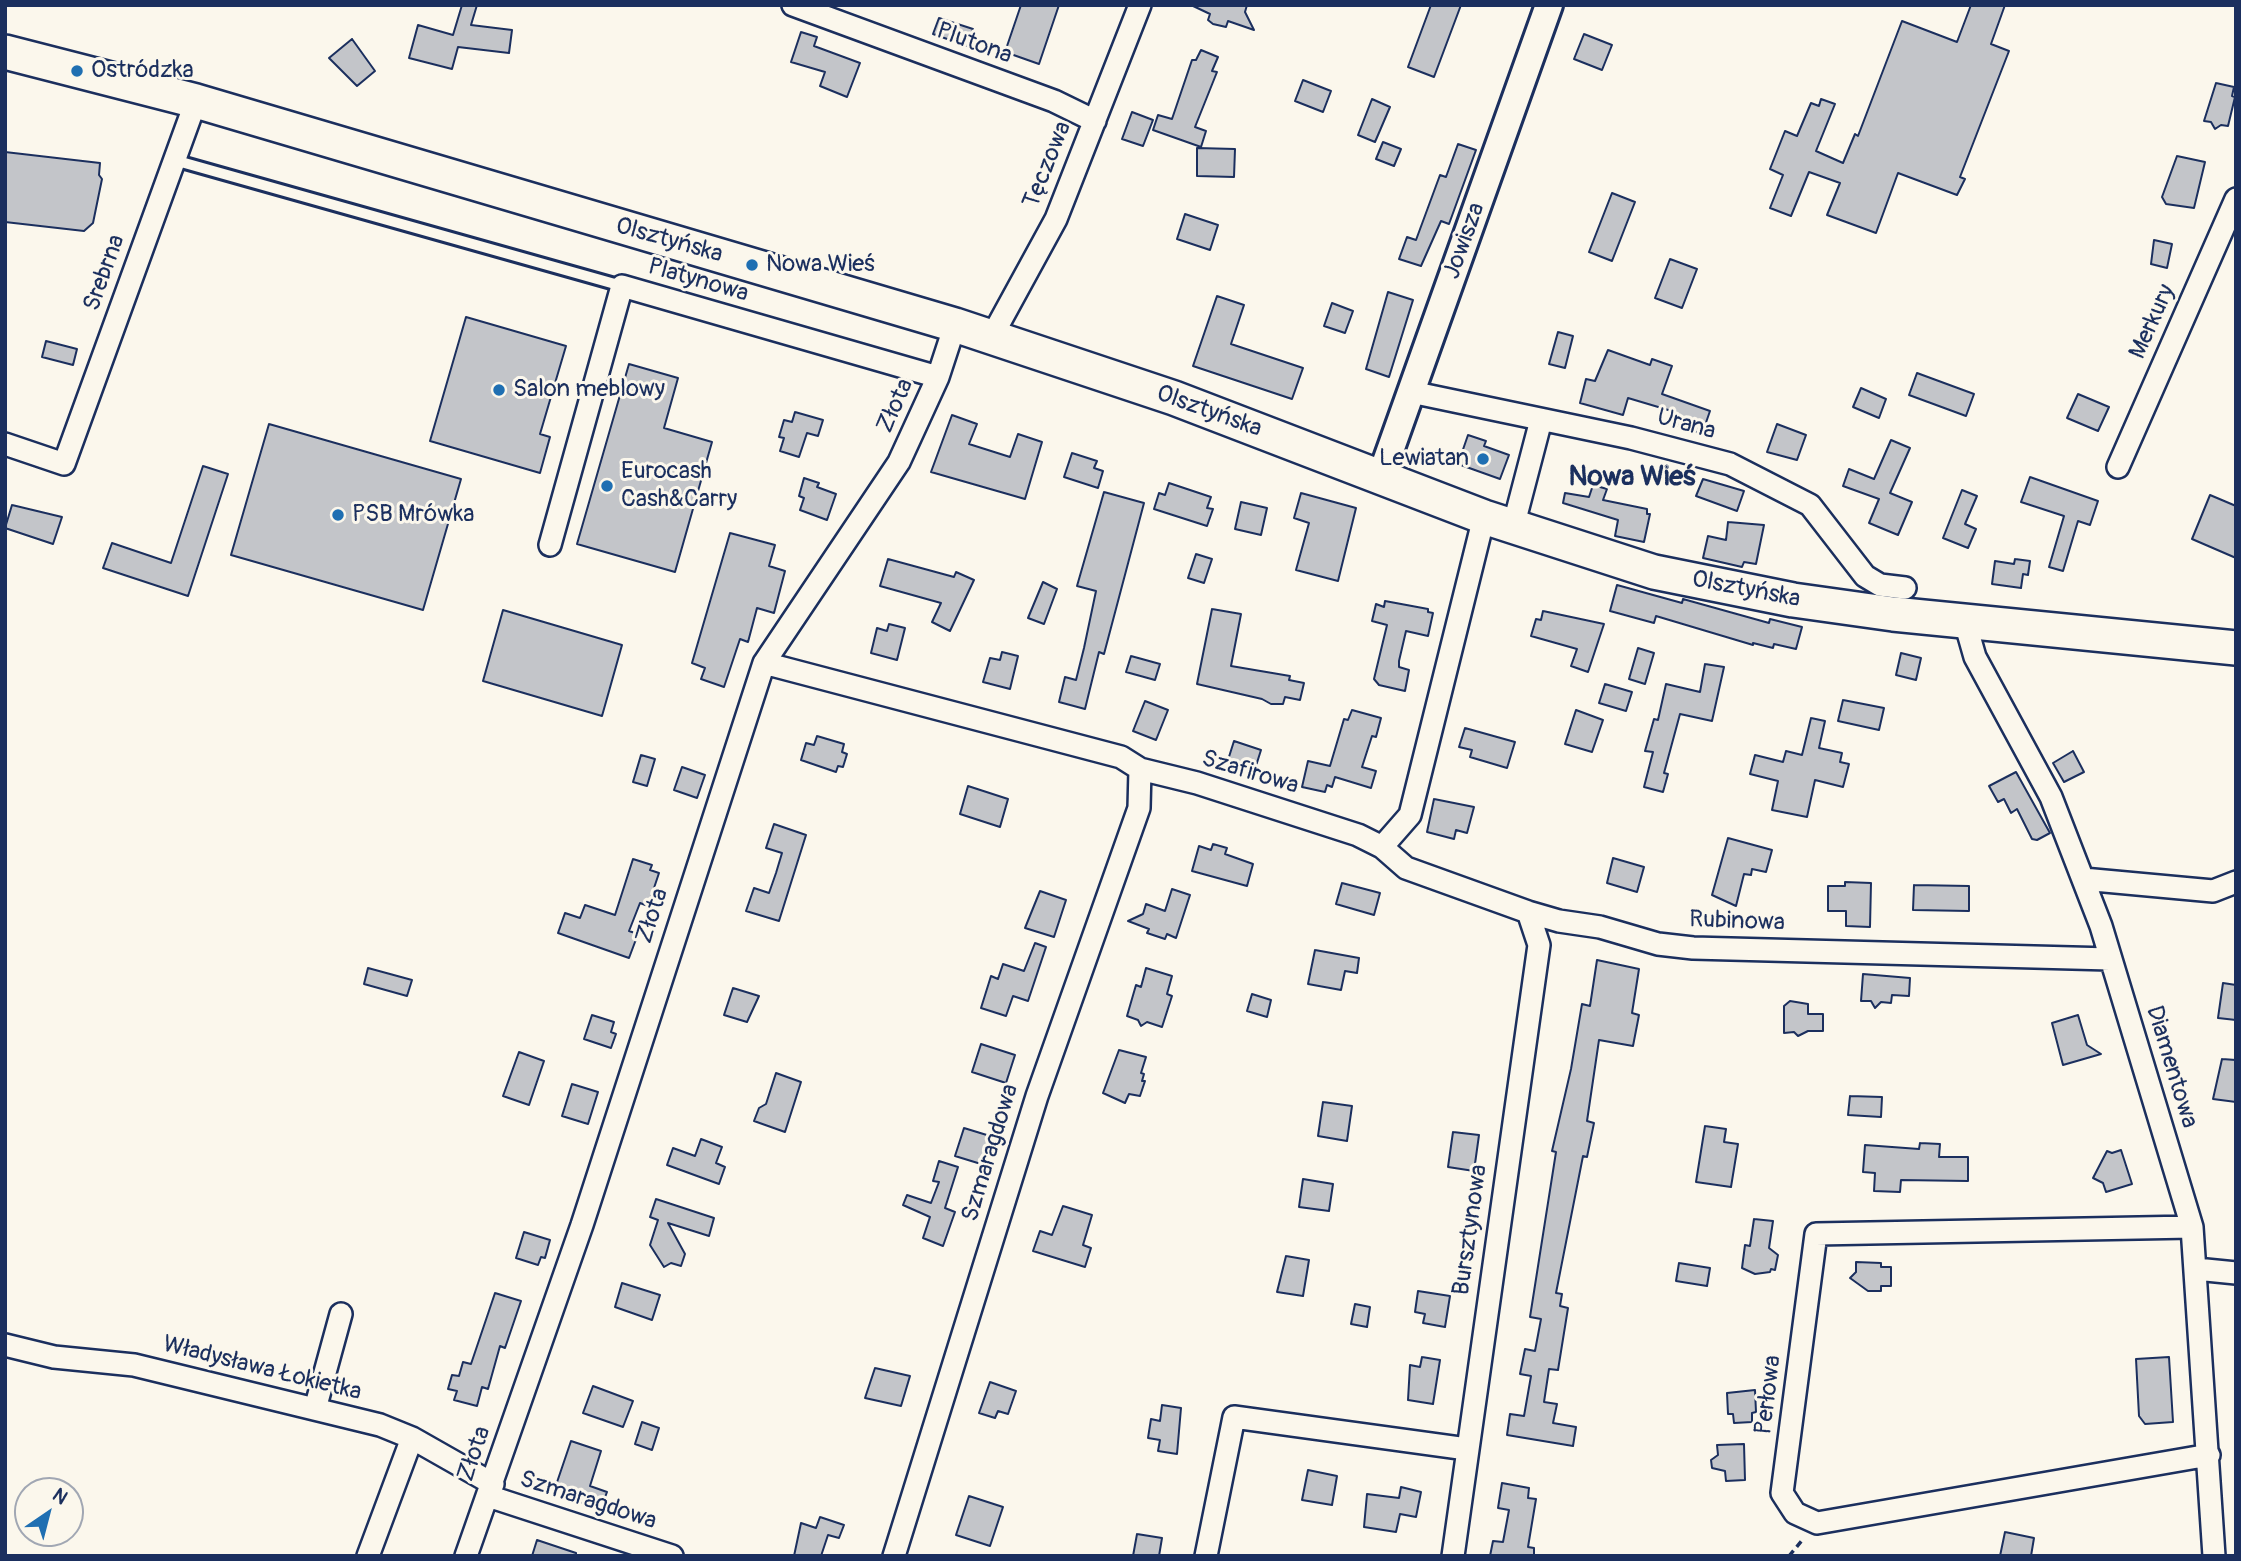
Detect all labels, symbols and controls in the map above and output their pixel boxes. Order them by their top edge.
street label: Plutona [932,17,1016,71]
place label: Ostródzka [91,57,194,85]
marker: Ostródzka [69,63,85,79]
street label: Tęczowa [1018,117,1078,213]
street label: Jowisza [1438,199,1492,283]
street label: Olsztyńska [612,212,726,270]
street label: Srebrna [78,231,132,315]
place label: Nowa Wieś [766,251,875,279]
street label: Platynowa [644,253,752,309]
marker: Nowa Wieś [744,257,760,273]
street label: Merkury [2124,280,2182,364]
street label: Złota [871,375,921,437]
place label: Salon meblowy [513,376,665,404]
street label: Olsztyńska [1152,380,1266,444]
marker: Salon meblowy [491,382,507,398]
street label: Urana [1653,403,1719,447]
place label: Lewiatan [1379,445,1469,473]
marker: Lewiatan [1475,451,1491,467]
place label: Eurocash Cash&Carry [621,458,737,514]
district label: Nowa Wieś [1569,461,1695,495]
marker: Eurocash Cash&Carry [599,478,615,494]
place label: PSB Mrówka [352,501,474,529]
marker: PSB Mrówka [330,507,346,523]
street label: Olsztyńska [1689,565,1803,615]
street label: Szafirowa [1198,745,1302,801]
street label: Złota [631,885,675,947]
street label: Rubinowa [1689,906,1785,938]
street label: Diamentowa [2139,1002,2203,1132]
street label: Szmaragdowa [956,1081,1026,1225]
street label: Bursztynowa [1448,1163,1494,1297]
street label: Władysława Łokietka [160,1330,364,1408]
street label: Perłowa [1750,1354,1788,1436]
street label: Złota [452,1423,498,1485]
street label: Szmaragdowa [516,1465,660,1537]
north arrow [14,1477,84,1547]
text: N [48,1483,72,1510]

